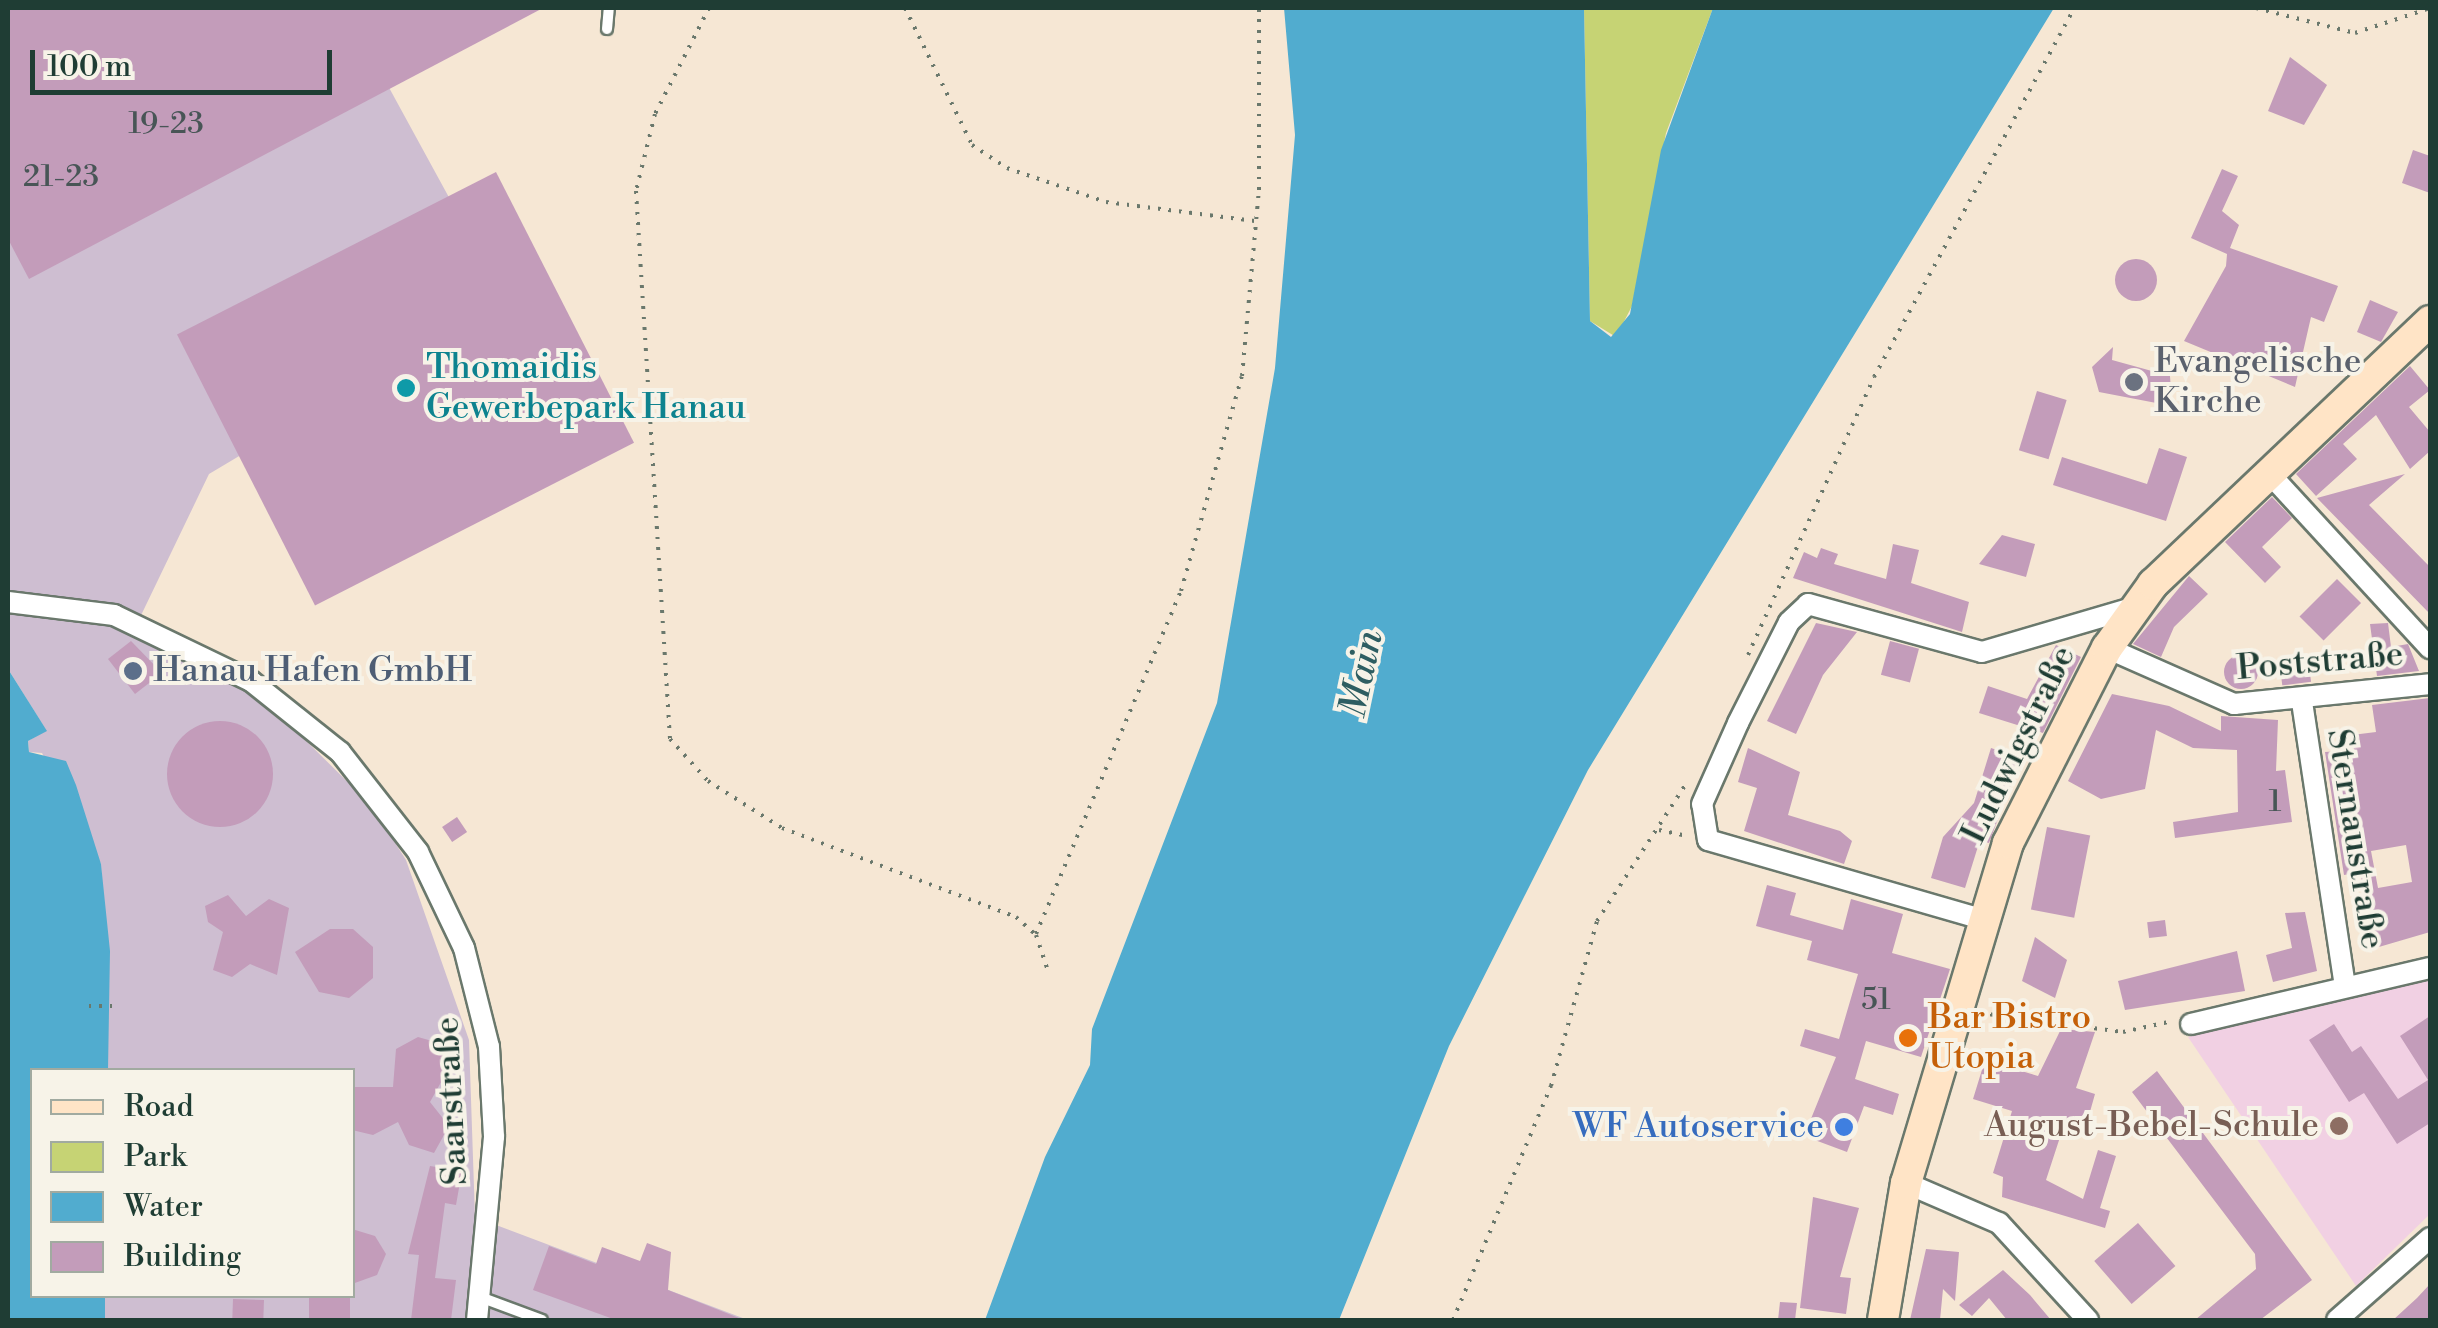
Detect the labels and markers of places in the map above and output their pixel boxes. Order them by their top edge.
place label: Evangelische Kirche [2154,341,2361,423]
place label: Thomaidis Gewerbepark Hanau [426,347,746,429]
marker: Evangelische Kirche [2123,371,2145,393]
marker: Thomaidis Gewerbepark Hanau [395,377,417,399]
place label: Hanau Hafen GmbH [153,650,472,692]
marker: Hanau Hafen GmbH [122,660,144,682]
place label: Bar Bistro Utopia [1928,997,2091,1079]
marker: Bar Bistro Utopia [1897,1027,1919,1049]
place label: August-Bebel-Schule [1984,1105,2319,1147]
place label: WF Autoservice [1573,1106,1824,1148]
marker: August-Bebel-Schule [2328,1115,2350,1137]
marker: WF Autoservice [1833,1116,1855,1138]

